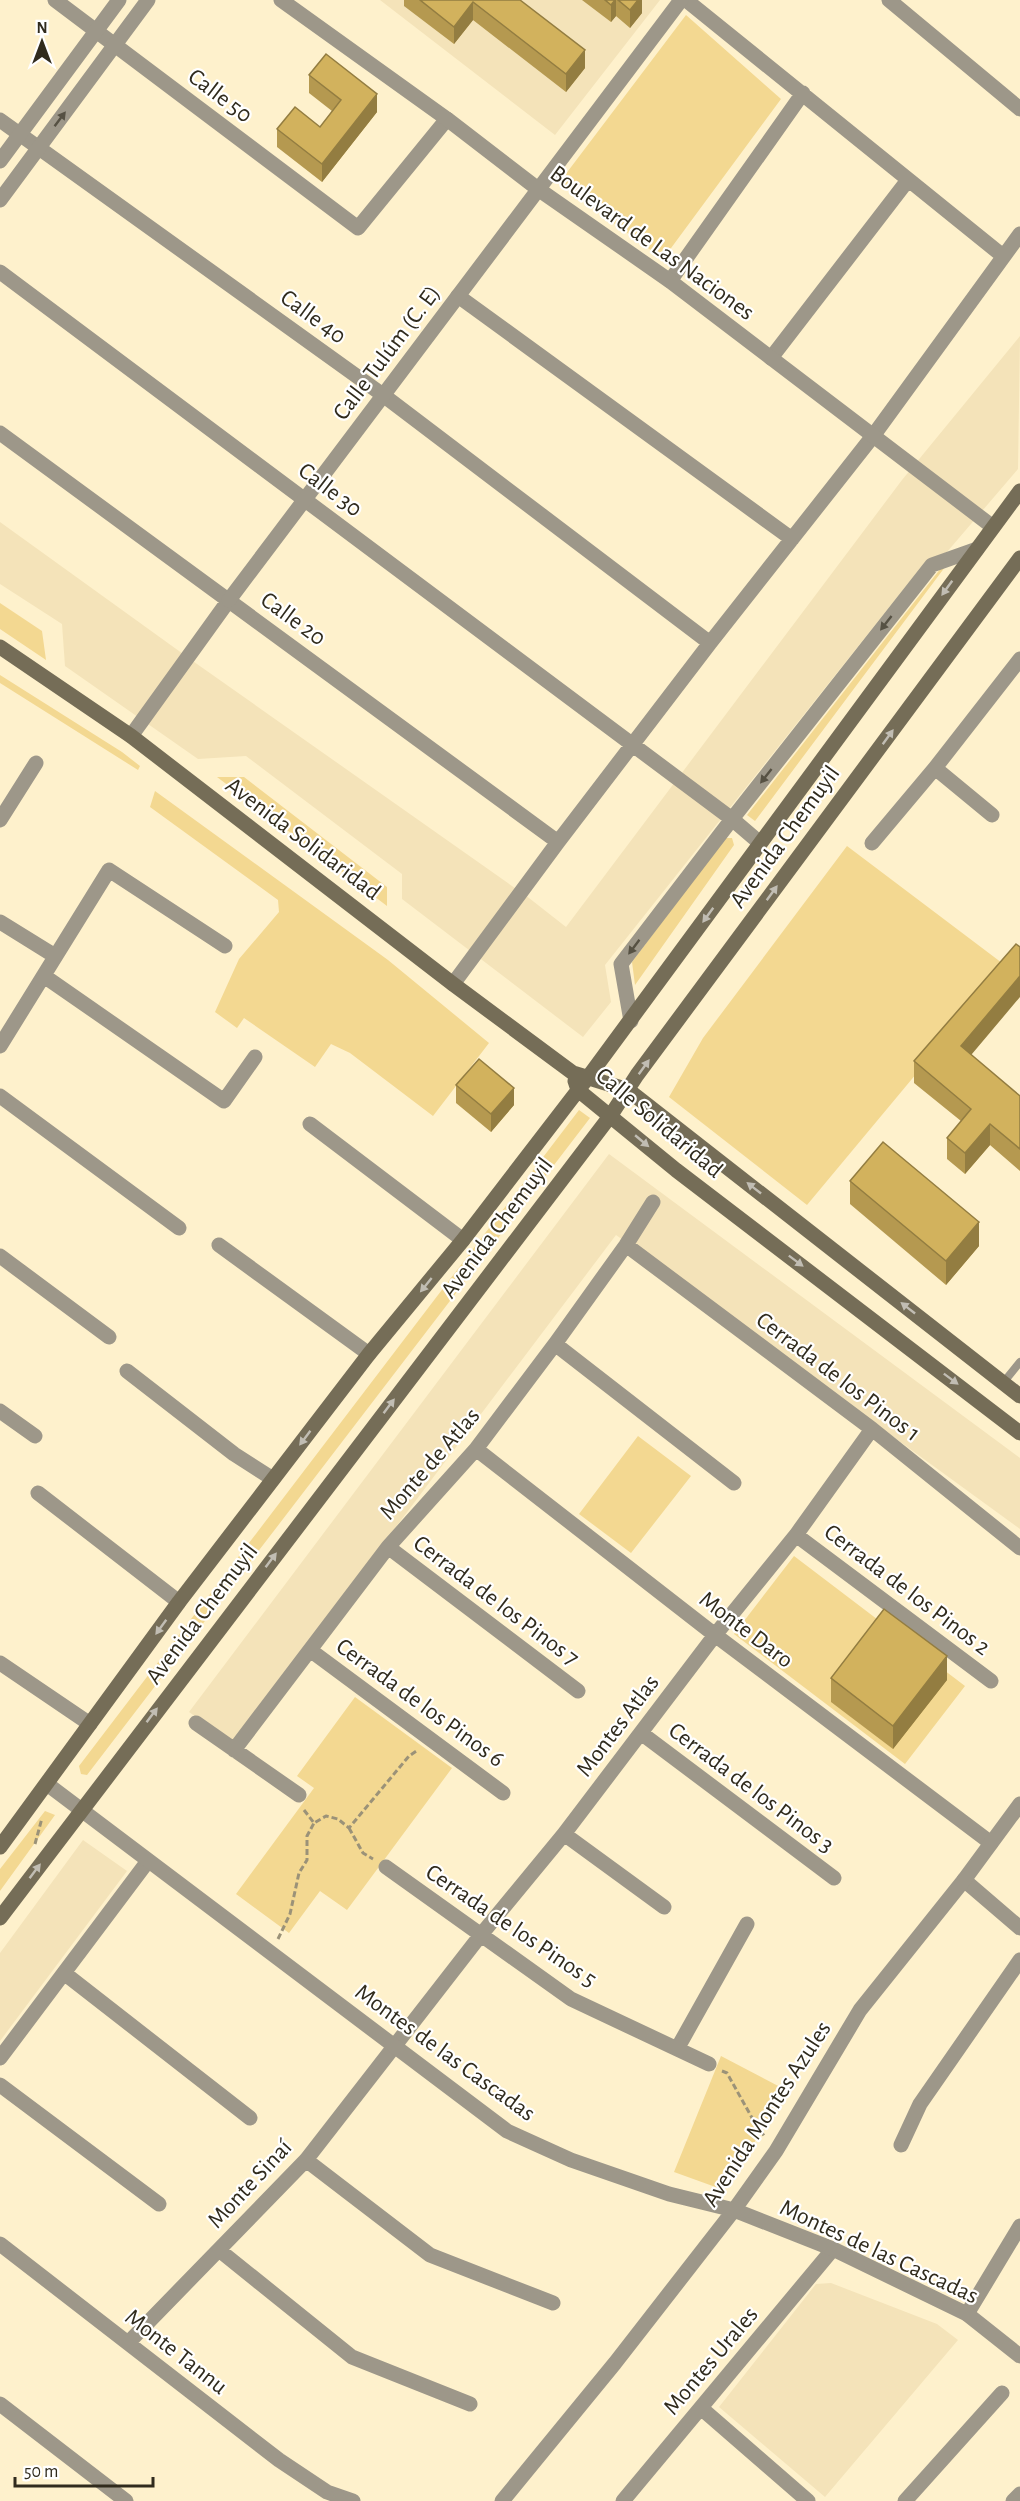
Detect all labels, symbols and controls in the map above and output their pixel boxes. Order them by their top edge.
north arrow [12,12,72,72]
text: N [36,20,48,36]
street label: Calle 50 [184,64,256,128]
one-way arrow [54,112,66,128]
street label: Boulevard de Las Naciones [546,161,758,325]
street label: Calle Tulúm (C. E) [329,281,445,425]
street label: Calle 40 [276,285,350,349]
street label: Calle 30 [294,458,366,522]
one-way arrow [942,581,954,596]
street label: Calle 20 [256,588,330,650]
one-way arrow [881,615,893,630]
one-way arrow [882,729,894,745]
street label: Avenida Chemuyil [726,762,844,912]
one-way arrow [759,768,772,784]
street label: Avenida Solidaridad [221,773,385,905]
one-way arrow [766,886,778,902]
one-way arrow [702,906,714,922]
one-way arrow [628,939,640,955]
one-way arrow [637,1059,650,1075]
street label: Calle Solidaridad [591,1063,727,1183]
one-way arrow [634,1135,650,1148]
street label: Avenida Chemuyil [437,1153,557,1303]
one-way arrow [746,1182,762,1195]
one-way arrow [788,1255,804,1267]
one-way arrow [419,1277,432,1293]
one-way arrow [900,1303,915,1315]
street label: Cerrada de los Pinos 1 [752,1308,924,1446]
one-way arrow [944,1373,959,1385]
one-way arrow [383,1398,395,1413]
street label: Monte de Atlas [375,1404,485,1524]
one-way arrow [299,1431,311,1446]
street label: Cerrada de los Pinos 2 [819,1520,995,1660]
street label: Cerrada de los Pinos 7 [409,1531,583,1671]
street label: Avenida Chemuyil [142,1539,262,1689]
one-way arrow [264,1553,276,1568]
street label: Monte Daro [695,1587,797,1673]
one-way arrow [155,1618,167,1634]
street label: Cerrada de los Pinos 6 [331,1634,509,1772]
street label: Montes Atlas [572,1671,664,1781]
one-way arrow [146,1708,158,1723]
street label: Cerrada de los Pinos 3 [664,1718,838,1858]
street label: Cerrada de los Pinos 5 [421,1860,601,1992]
one-way arrow [29,1863,41,1879]
street label: Montes de las Cascadas [351,1980,539,2126]
street label: Avenida Montes Azules [698,2017,836,2211]
street label: Monte Sinaí [203,2135,297,2233]
street label: Montes de las Cascadas [776,2196,982,2308]
street label: Montes Urales [659,2302,763,2420]
street label: Monte Tannu [120,2305,232,2399]
scale bar [15,2450,153,2488]
text: 50 m [24,2463,58,2481]

